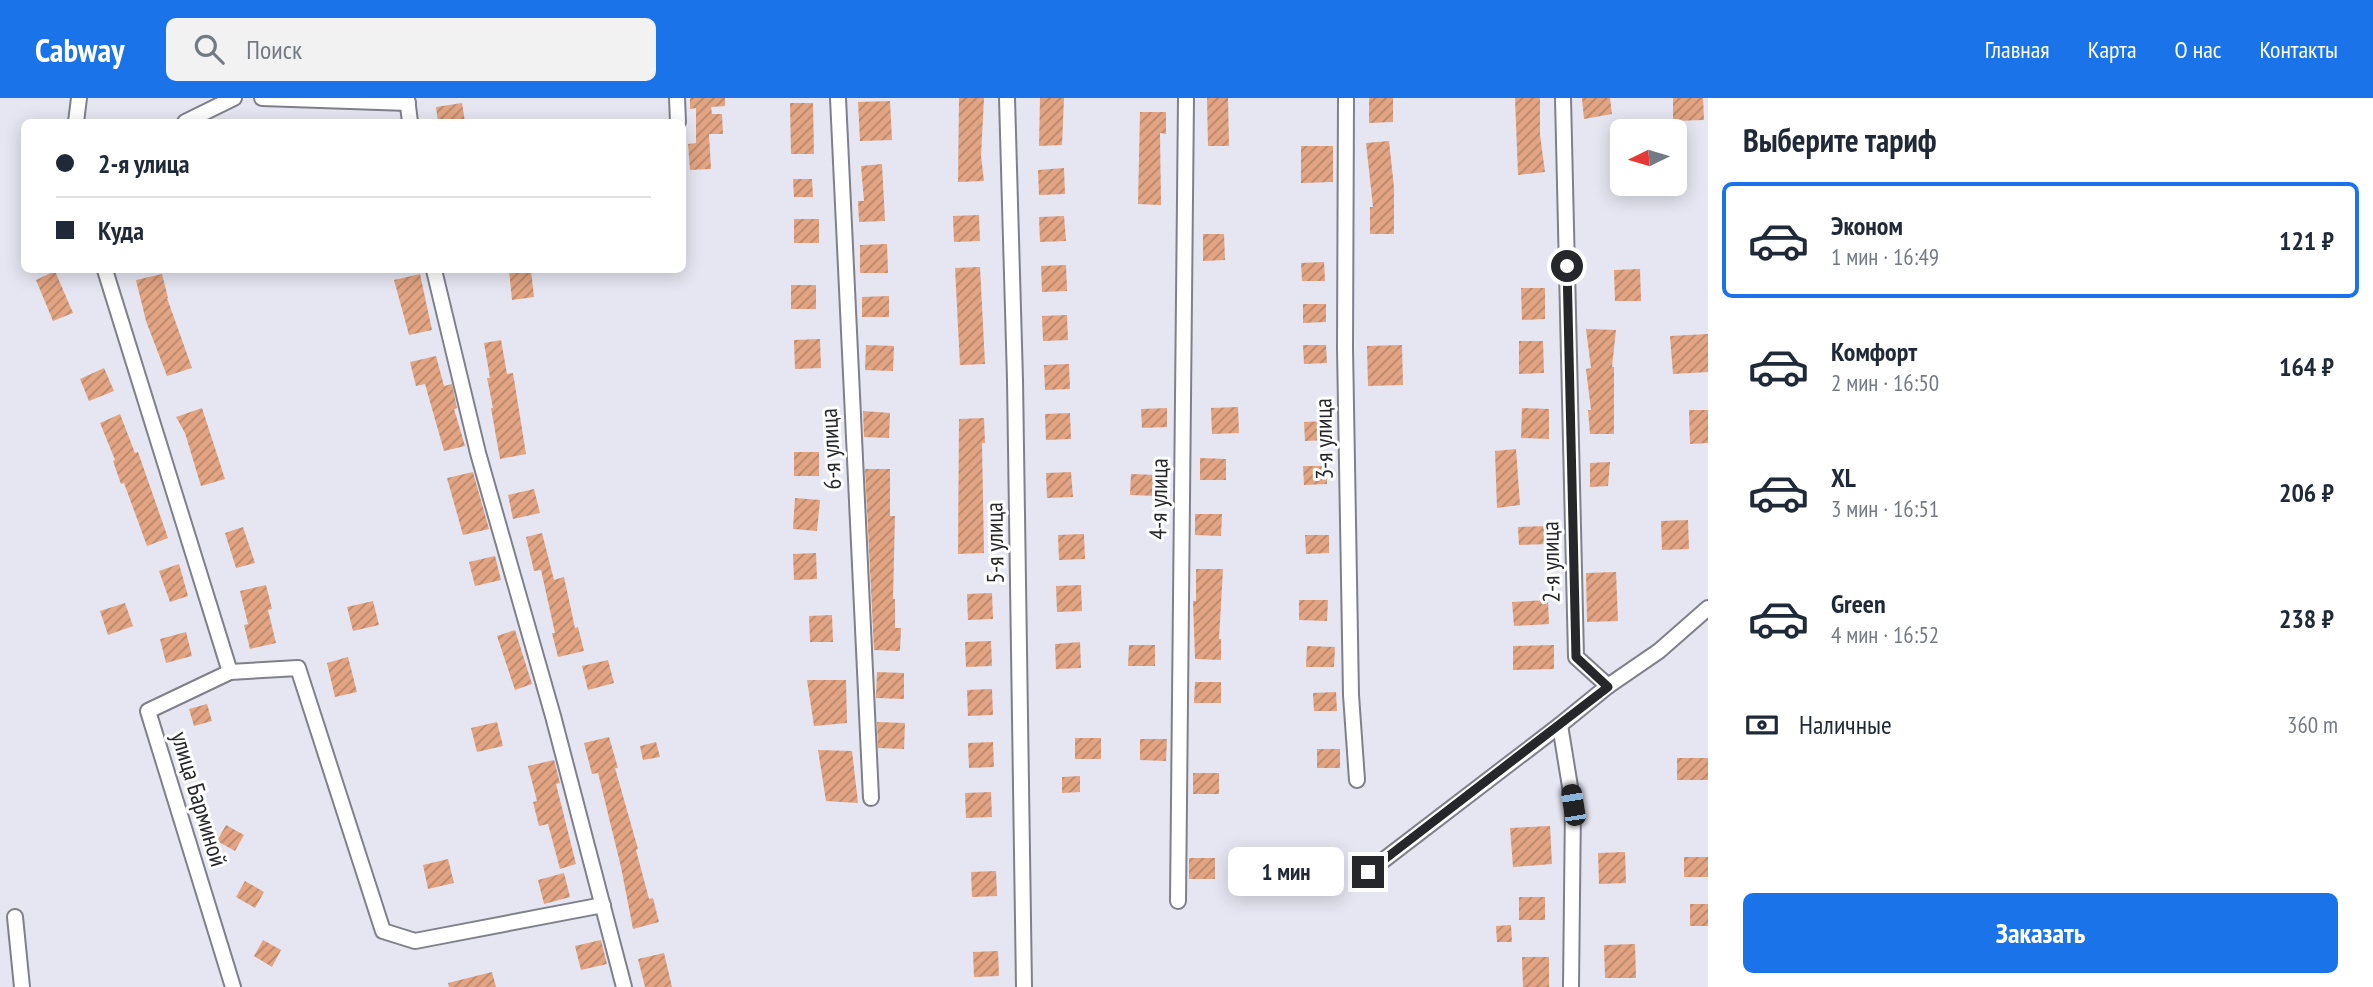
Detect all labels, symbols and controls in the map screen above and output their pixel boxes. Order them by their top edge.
search box [166,18,656,81]
text: Cabway [35,28,124,71]
icon: search [190,30,228,68]
text: Поиск [246,33,302,66]
text: Главная [1985,34,2050,65]
text: Карта [2088,34,2137,65]
text: О нас [2175,34,2221,65]
text: Контакты [2259,34,2338,65]
north arrow [1610,119,1687,196]
map controls [1610,119,1687,196]
text: Выберите тариф [1743,119,1937,161]
text: 2-я улица [98,147,190,180]
icon: car [1747,209,1810,272]
text: Эконом [1831,209,1903,242]
text: Куда [98,214,144,247]
text: 121 ₽ [2279,224,2334,257]
text: 1 мин · 16:49 [1831,242,1939,271]
route start [1551,250,1583,282]
icon: car [1747,335,1810,398]
text: Комфорт [1831,335,1917,368]
text: 164 ₽ [2279,350,2334,383]
text: 2 мин · 16:50 [1831,368,1939,397]
street label: 3-я улица [1307,398,1340,480]
street label: 6-я улица [813,408,848,490]
street label: 4-я улица [1142,458,1175,540]
icon: car [1747,461,1810,524]
text: XL [1831,461,1856,494]
text: 206 ₽ [2279,476,2334,509]
text: 3 мин · 16:51 [1831,494,1939,523]
street label: 5-я улица [978,502,1011,584]
street label: 2-я улица [1534,521,1567,603]
icon: car [1747,587,1810,650]
text: Green [1831,587,1886,620]
text: 238 ₽ [2279,602,2334,635]
text: 4 мин · 16:52 [1831,620,1939,649]
icon: cash [1743,706,1781,744]
text: Наличные [1799,708,1892,741]
text: 360 m [2287,710,2338,739]
street label: улица Барминой [164,728,235,870]
car [1560,783,1587,827]
callout: 1 мин [1228,848,1344,896]
route end [1352,856,1384,888]
text: 1 мин [1261,857,1311,886]
button: Заказать [1743,893,2338,973]

